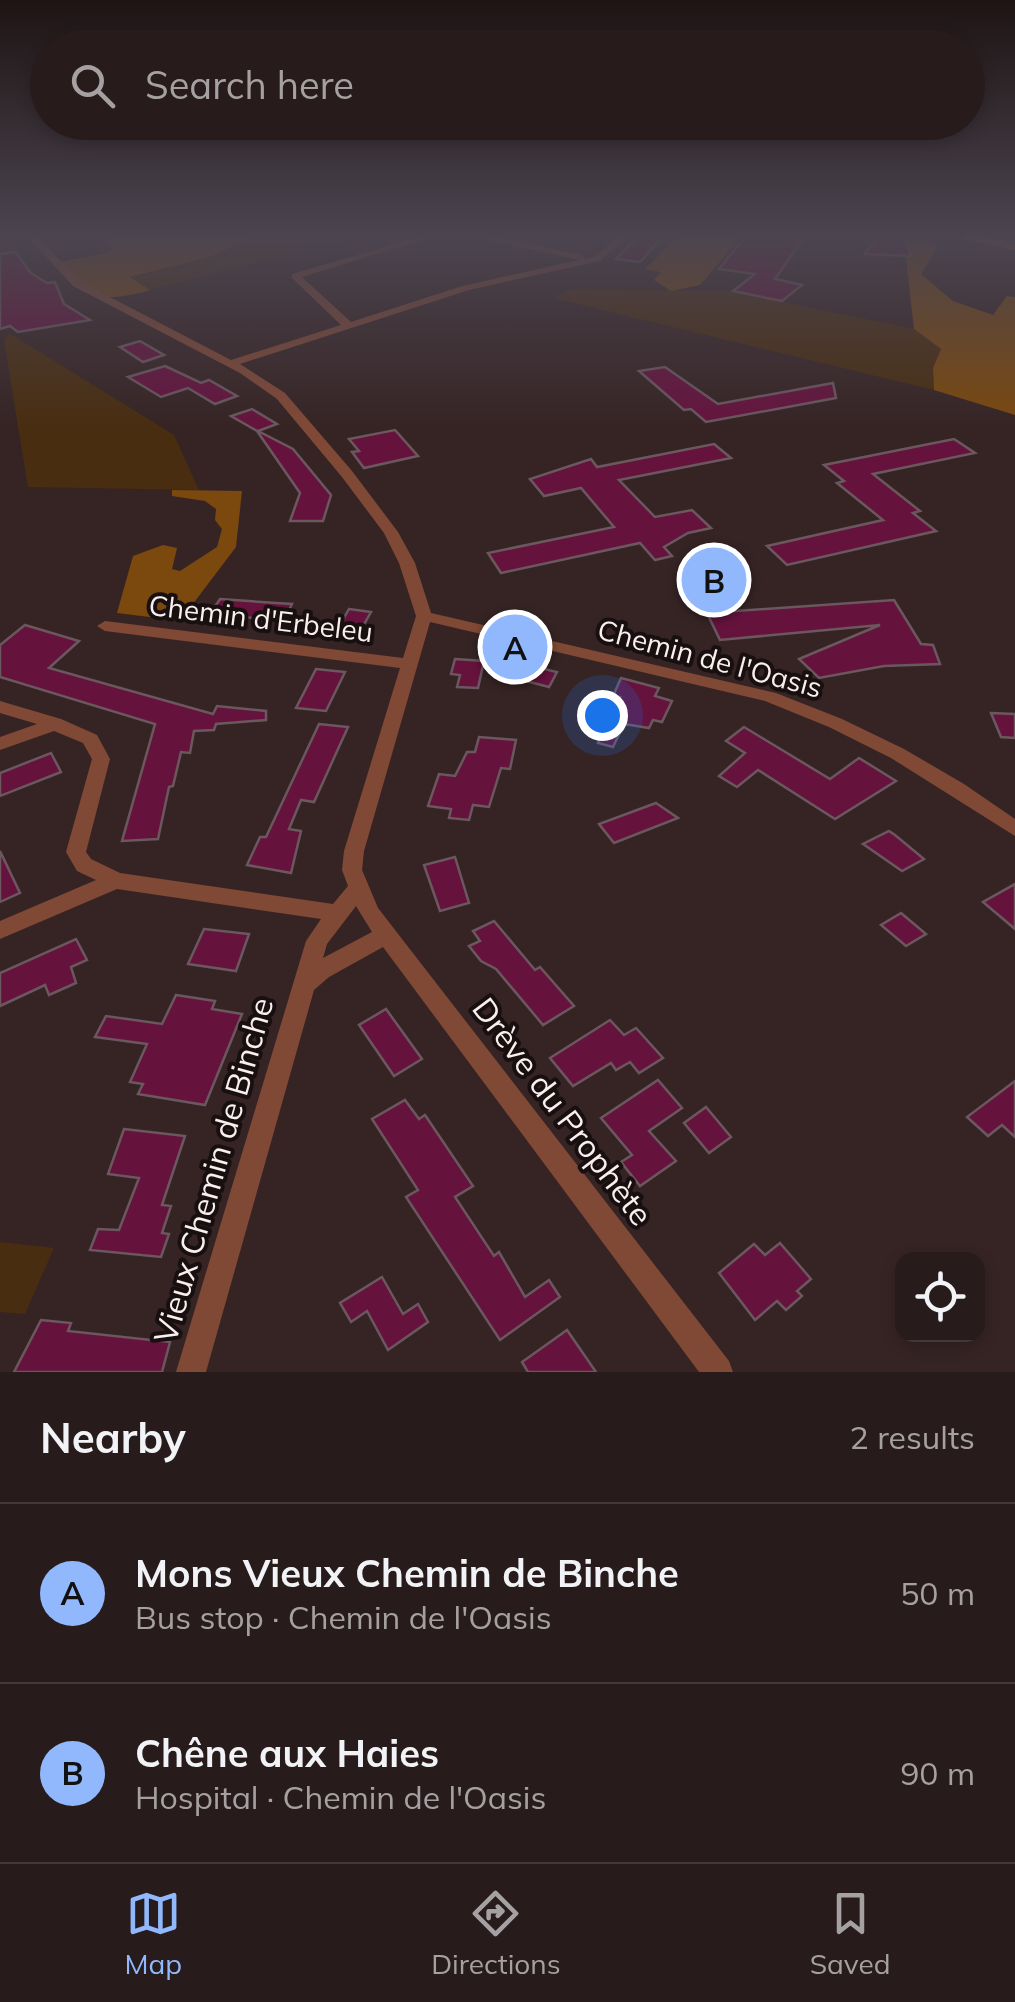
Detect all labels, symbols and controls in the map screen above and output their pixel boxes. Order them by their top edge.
search box [30,30,985,140]
icon: search [65,58,120,113]
text: Search here [145,61,354,109]
pin: B [682,542,746,618]
street label: Chemin d'Erbeleu [147,587,375,649]
pin: A [482,610,548,684]
street label: Chemin de l'Oasis [594,611,826,705]
your location [577,690,628,741]
street label: Drève du Prophète [464,989,662,1233]
street label: Vieux Chemin de Binche [145,993,281,1347]
map controls [895,1252,985,1342]
button: locate [895,1252,985,1342]
text: Nearby [40,1411,186,1464]
text: 2 results [850,1417,975,1457]
text: Mons Vieux Chemin de Binche [135,1549,679,1597]
text: A [60,1573,85,1613]
text: 50 m [900,1573,975,1613]
text: Bus stop · Chemin de l'Oasis [135,1597,552,1637]
text: Chêne aux Haies [135,1729,439,1777]
text: B [61,1753,84,1793]
text: 90 m [900,1753,975,1793]
text: Hospital · Chemin de l'Oasis [135,1777,546,1817]
tab: Map [125,1886,182,1981]
tab: Directions [431,1886,561,1981]
tab: Saved [810,1886,890,1981]

